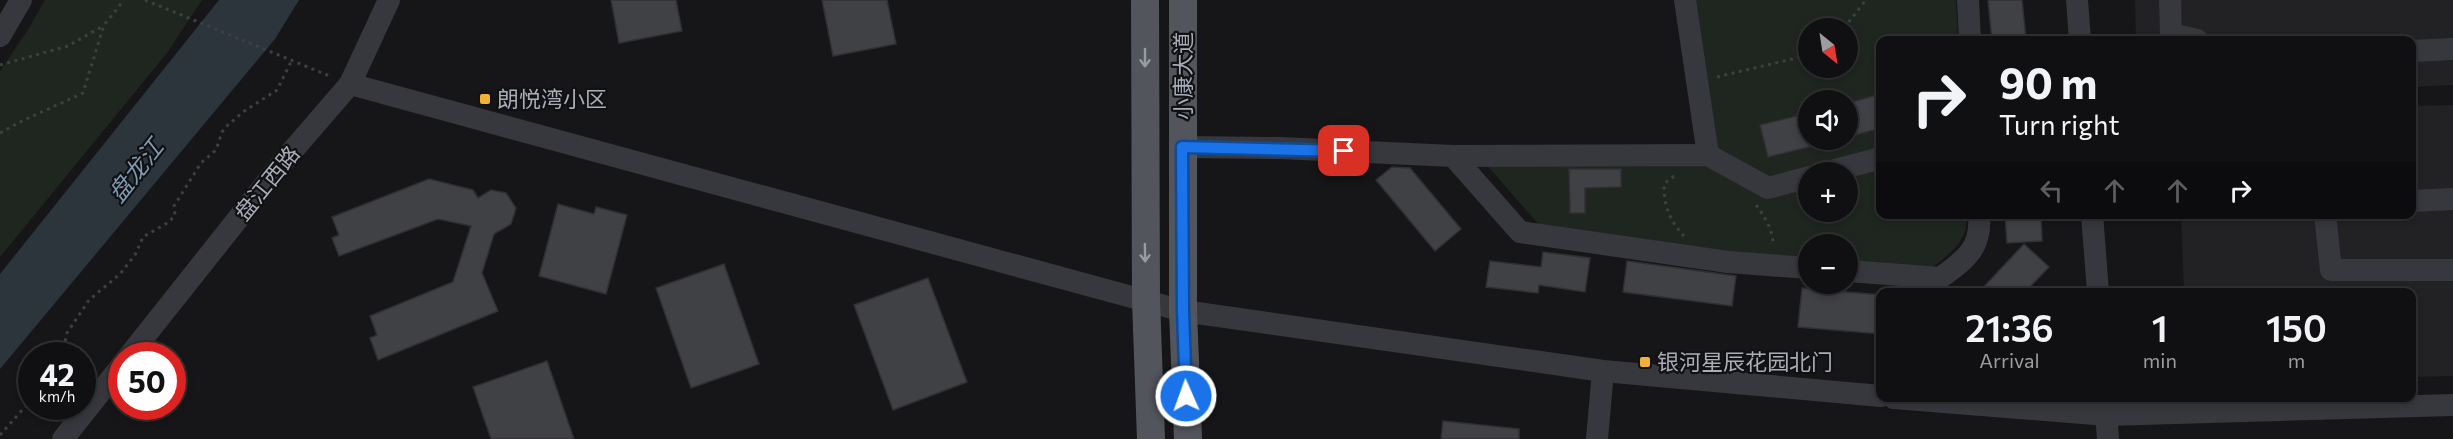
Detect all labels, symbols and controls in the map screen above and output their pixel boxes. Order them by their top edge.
north arrow [1798,18,1858,78]
map controls [1798,18,1858,294]
street label: 小康大道 [1169,32,1196,120]
one-way arrow [1139,48,1151,68]
text: 90 m [1999,56,2098,108]
icon: right [1900,60,1978,138]
place label: 朗悦湾小区 [497,85,607,112]
button: sound [1798,90,1858,150]
marker: 朗悦湾小区 [478,92,492,106]
text: Turn right [1999,108,2119,141]
pin [1318,125,1369,176]
water label: 盘龙江 [101,130,170,207]
icon: arrive [1327,134,1360,167]
street label: 盘江西路 [228,140,305,225]
button: + [1798,162,1858,222]
icon: left [2035,174,2068,207]
icon: ahead [2098,174,2131,207]
icon: ahead [2161,174,2194,207]
icon: right [2224,174,2257,207]
button: − [1798,234,1858,294]
one-way arrow [1140,243,1151,263]
text: 21:36 [1965,305,2054,349]
text: 1 [2152,305,2168,349]
text: 150 [2266,305,2327,349]
speed limit sign: 50 [108,342,186,420]
place label: 银河星辰花园北门 [1657,348,1833,375]
text: Arrival [1979,348,2040,372]
text: min [2143,348,2177,372]
text: m [2288,348,2305,372]
text: 42 [39,355,75,392]
marker: 银河星辰花园北门 [1638,355,1652,369]
position arrow [1154,364,1218,428]
text: km/h [39,387,75,405]

